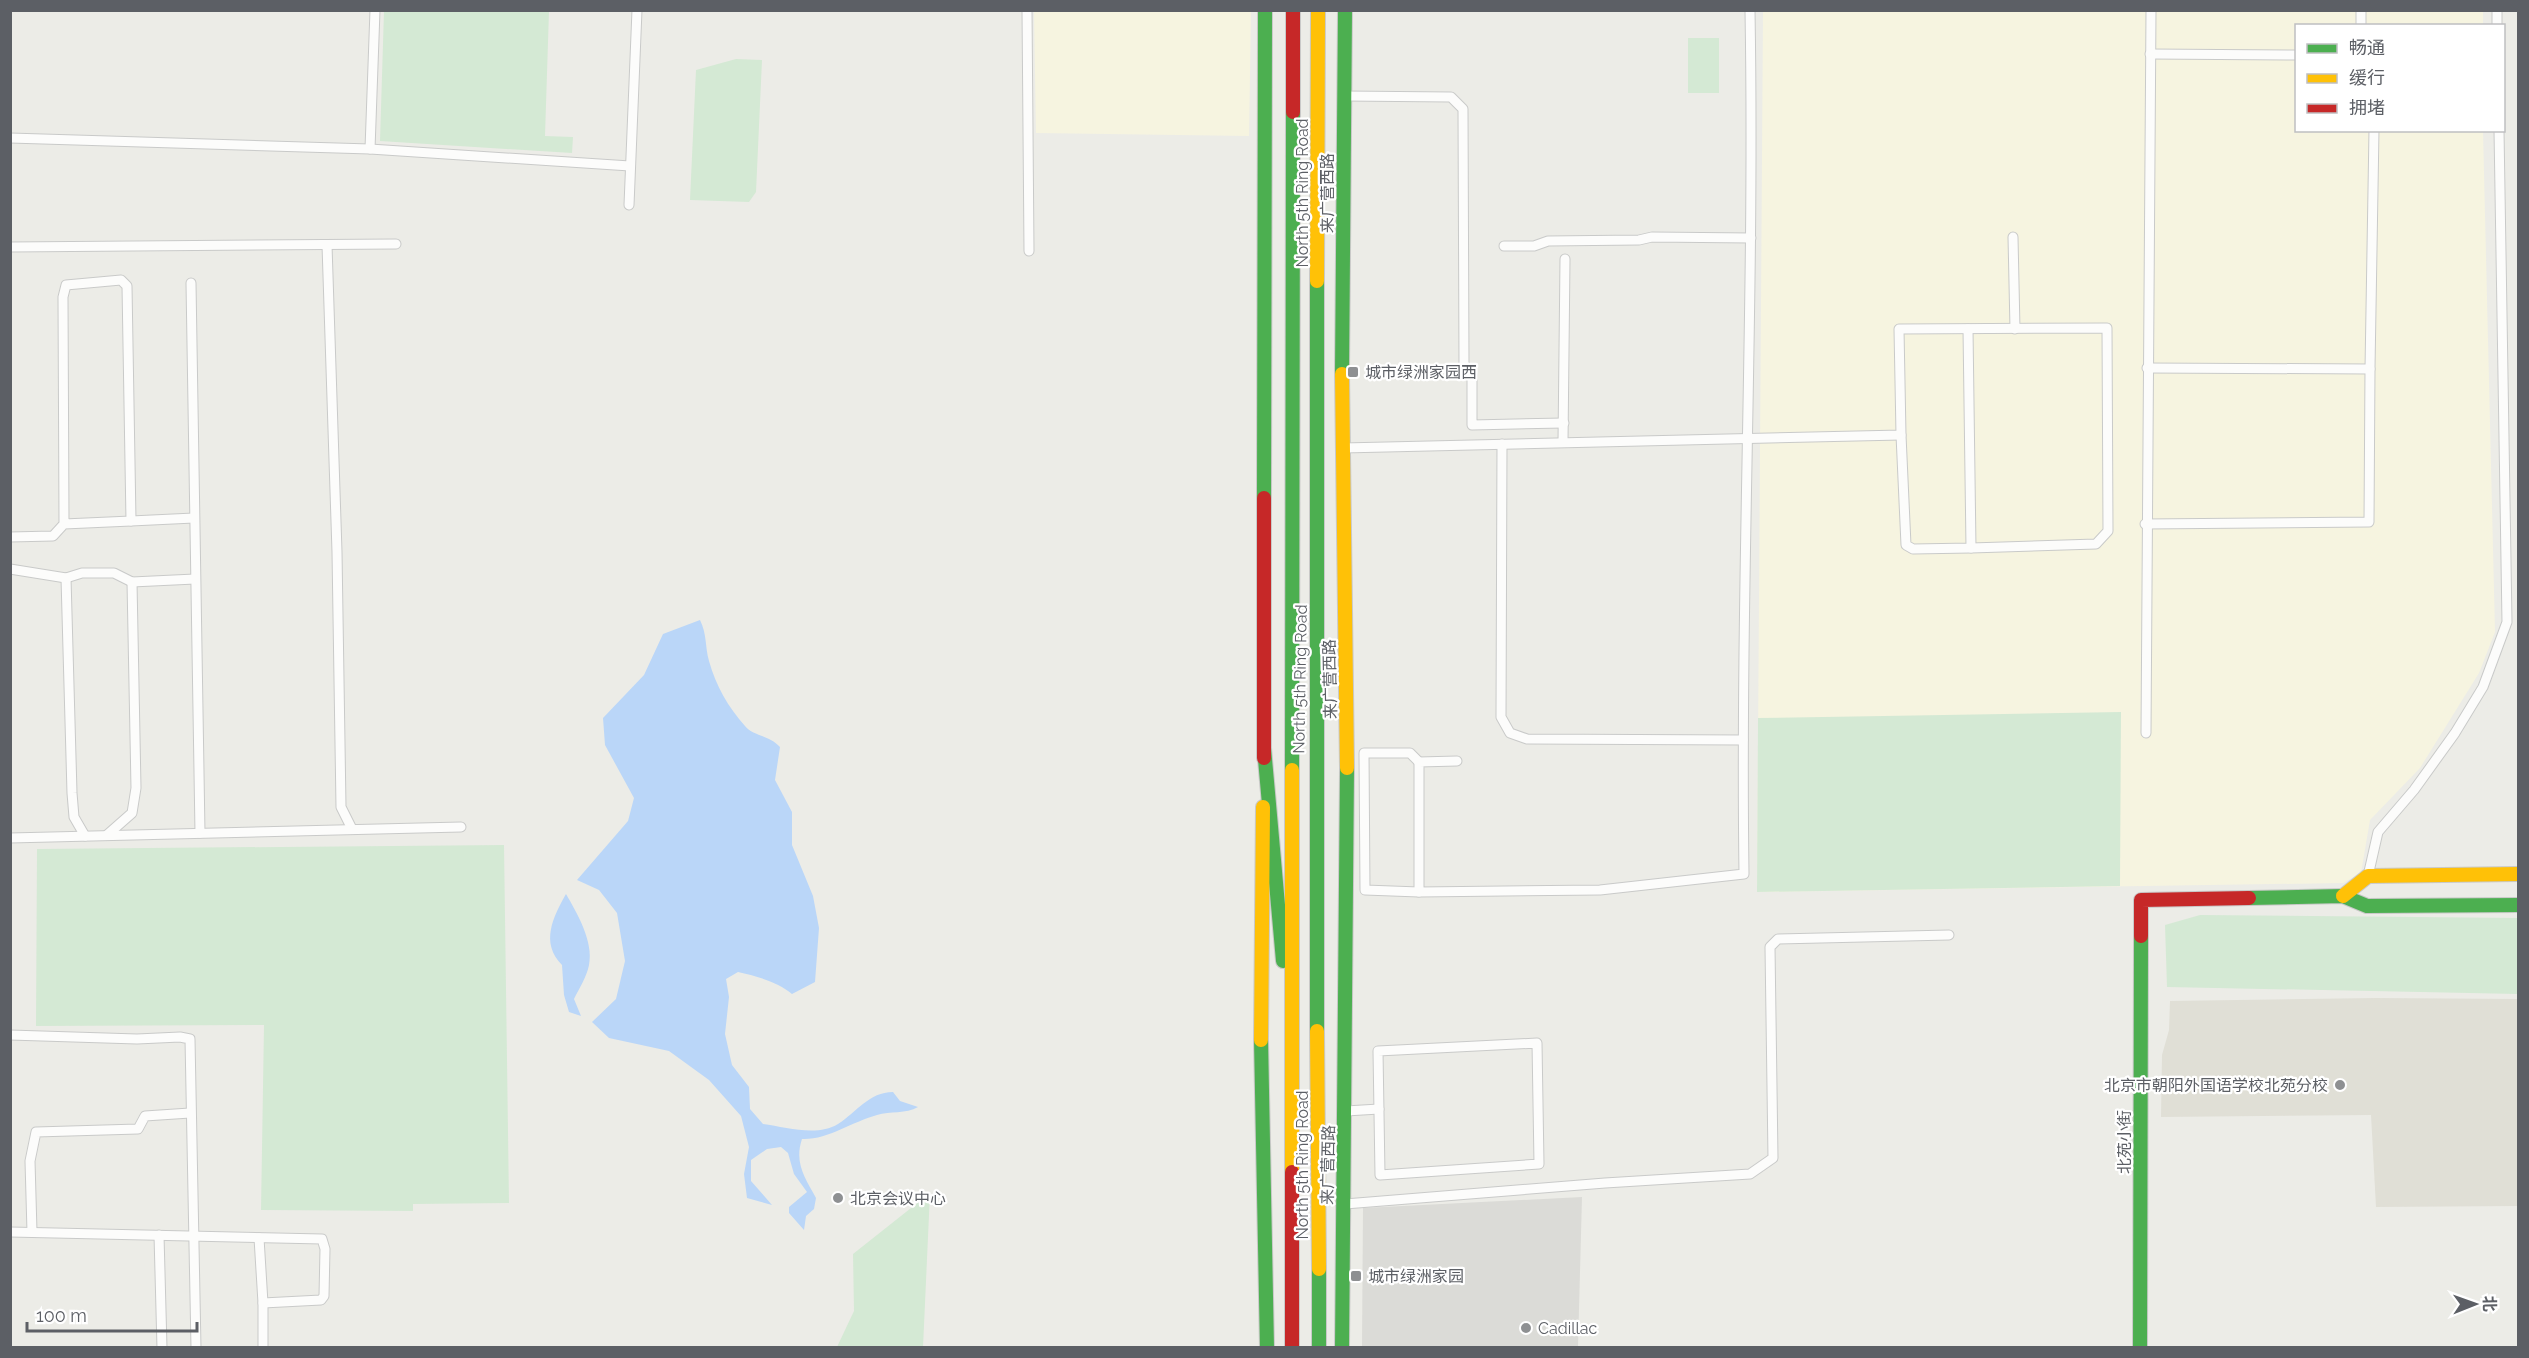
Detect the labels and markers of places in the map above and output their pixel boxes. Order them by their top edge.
place label: 城市绿洲家园西 [1365,363,1477,382]
marker: 城市绿洲家园西 [1346,365,1360,379]
place label: 北京市朝阳外国语学校北苑分校 [2104,1076,2328,1095]
marker: 北京市朝阳外国语学校北苑分校 [2333,1078,2347,1092]
place label: 北京会议中心 [850,1189,946,1208]
marker: 北京会议中心 [831,1191,845,1205]
place label: 城市绿洲家园 [1368,1267,1464,1286]
marker: 城市绿洲家园 [1349,1269,1363,1283]
place label: Cadillac [1538,1319,1598,1338]
marker: Cadillac [1519,1321,1533,1335]

